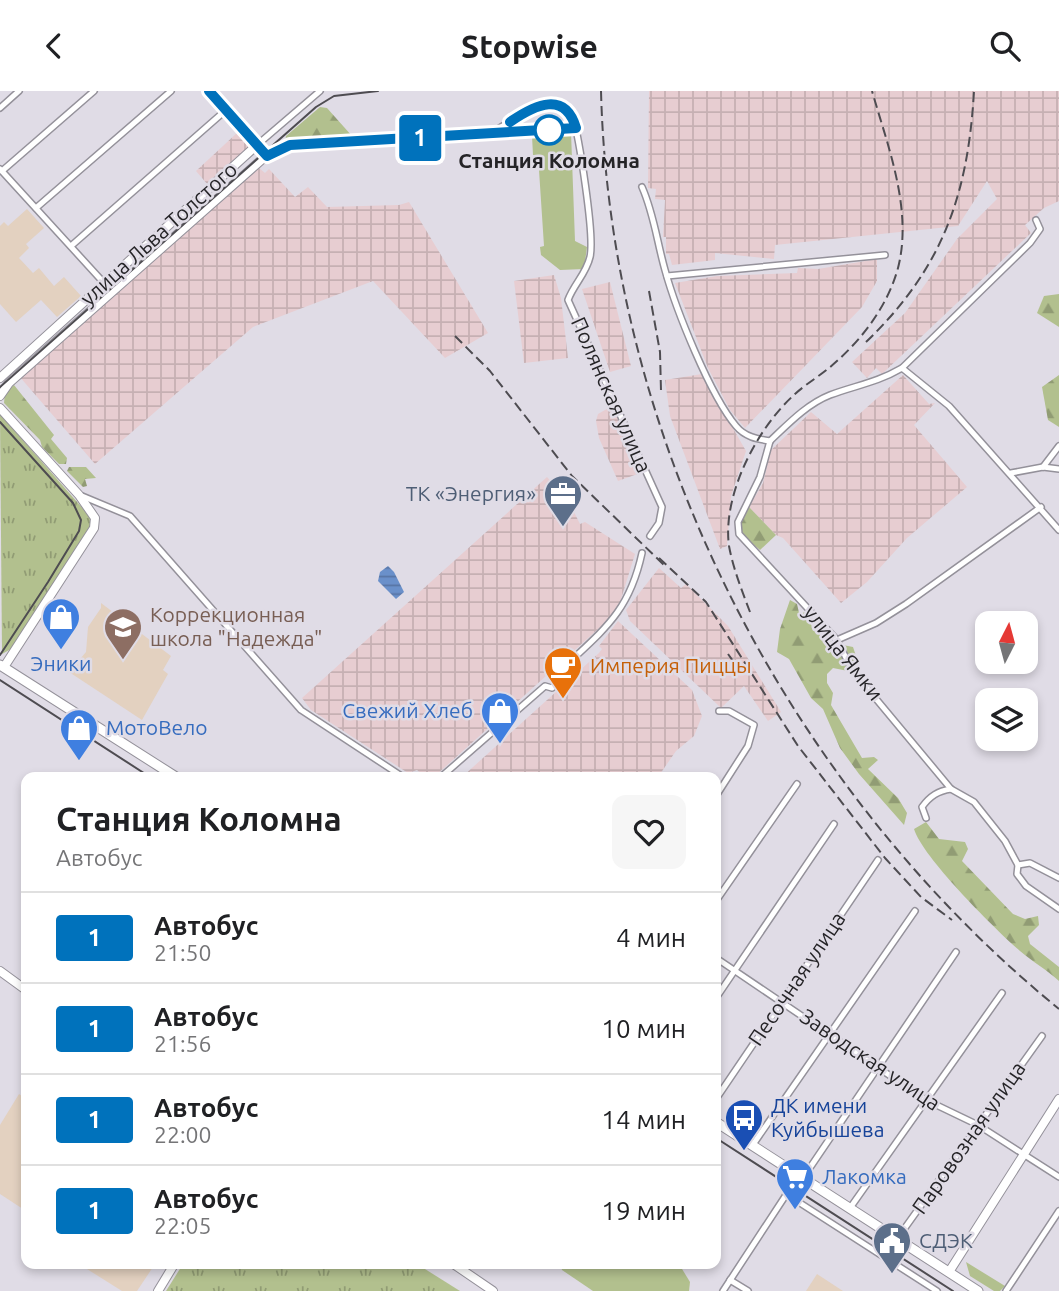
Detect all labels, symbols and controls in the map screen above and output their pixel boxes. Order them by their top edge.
icon: back [35,27,73,65]
icon: search [986,27,1024,65]
text: Stopwise [461,28,598,64]
line badge: 1 [397,115,443,161]
marker: Станция Коломна [534,115,564,145]
text: 1 [413,124,427,151]
place label: Станция Коломна [458,148,640,172]
street label: улица Льва Толстого [75,157,242,310]
street label: Полянская улица [567,313,657,476]
office icon: ТК «Энергия» [542,473,584,528]
place label: ТК «Энергия» [406,481,536,505]
shop icon: Эники [40,596,82,651]
street label: улица Ямки [799,600,888,705]
place label: Коррекционная школа "Надежда" [150,602,323,650]
school or university icon: Коррекционная школа "Надежда" [102,606,144,661]
north arrow [975,611,1038,674]
map controls [975,611,1038,751]
cafe icon: Империя Пиццы [542,645,584,700]
place label: Эники [31,651,91,675]
place label: Империя Пиццы [590,653,752,677]
button: layers [975,688,1038,751]
shop icon: Свежий Хлеб [479,690,521,745]
place label: Свежий Хлеб [342,698,473,722]
shop icon: МотоВело [58,707,100,762]
place label: МотоВело [106,715,208,739]
button: heart [612,795,686,869]
text: Станция Коломна [56,800,342,837]
text: Автобус [56,845,143,870]
street label: Песочная улица [743,907,850,1050]
text: Автобус [154,911,258,940]
text: 4 мин [616,923,686,952]
text: 1 [88,924,101,951]
text: 21:50 [154,940,212,965]
text: Автобус [154,1002,258,1031]
street label: Заводская улица [796,1003,945,1115]
text: 10 мин [601,1014,686,1043]
text: 1 [88,1015,101,1042]
text: 21:56 [154,1031,212,1056]
street label: Паровозная улица [907,1057,1030,1218]
text: Автобус [154,1093,258,1122]
place label: ДК имени Куйбышева [771,1093,884,1141]
bus stop icon: ДК имени Куйбышева [723,1097,765,1152]
text: 14 мин [601,1105,686,1134]
text: 1 [88,1106,101,1133]
text: 22:00 [154,1122,212,1147]
supermarket icon: Лакомка [774,1156,816,1211]
place label: Лакомка [822,1164,907,1188]
text: Автобус [154,1184,258,1213]
text: 19 мин [601,1196,686,1225]
text: 1 [88,1197,101,1224]
text: 22:05 [154,1213,212,1238]
public building icon: СДЭК [871,1220,913,1275]
place label: СДЭК [919,1228,973,1252]

